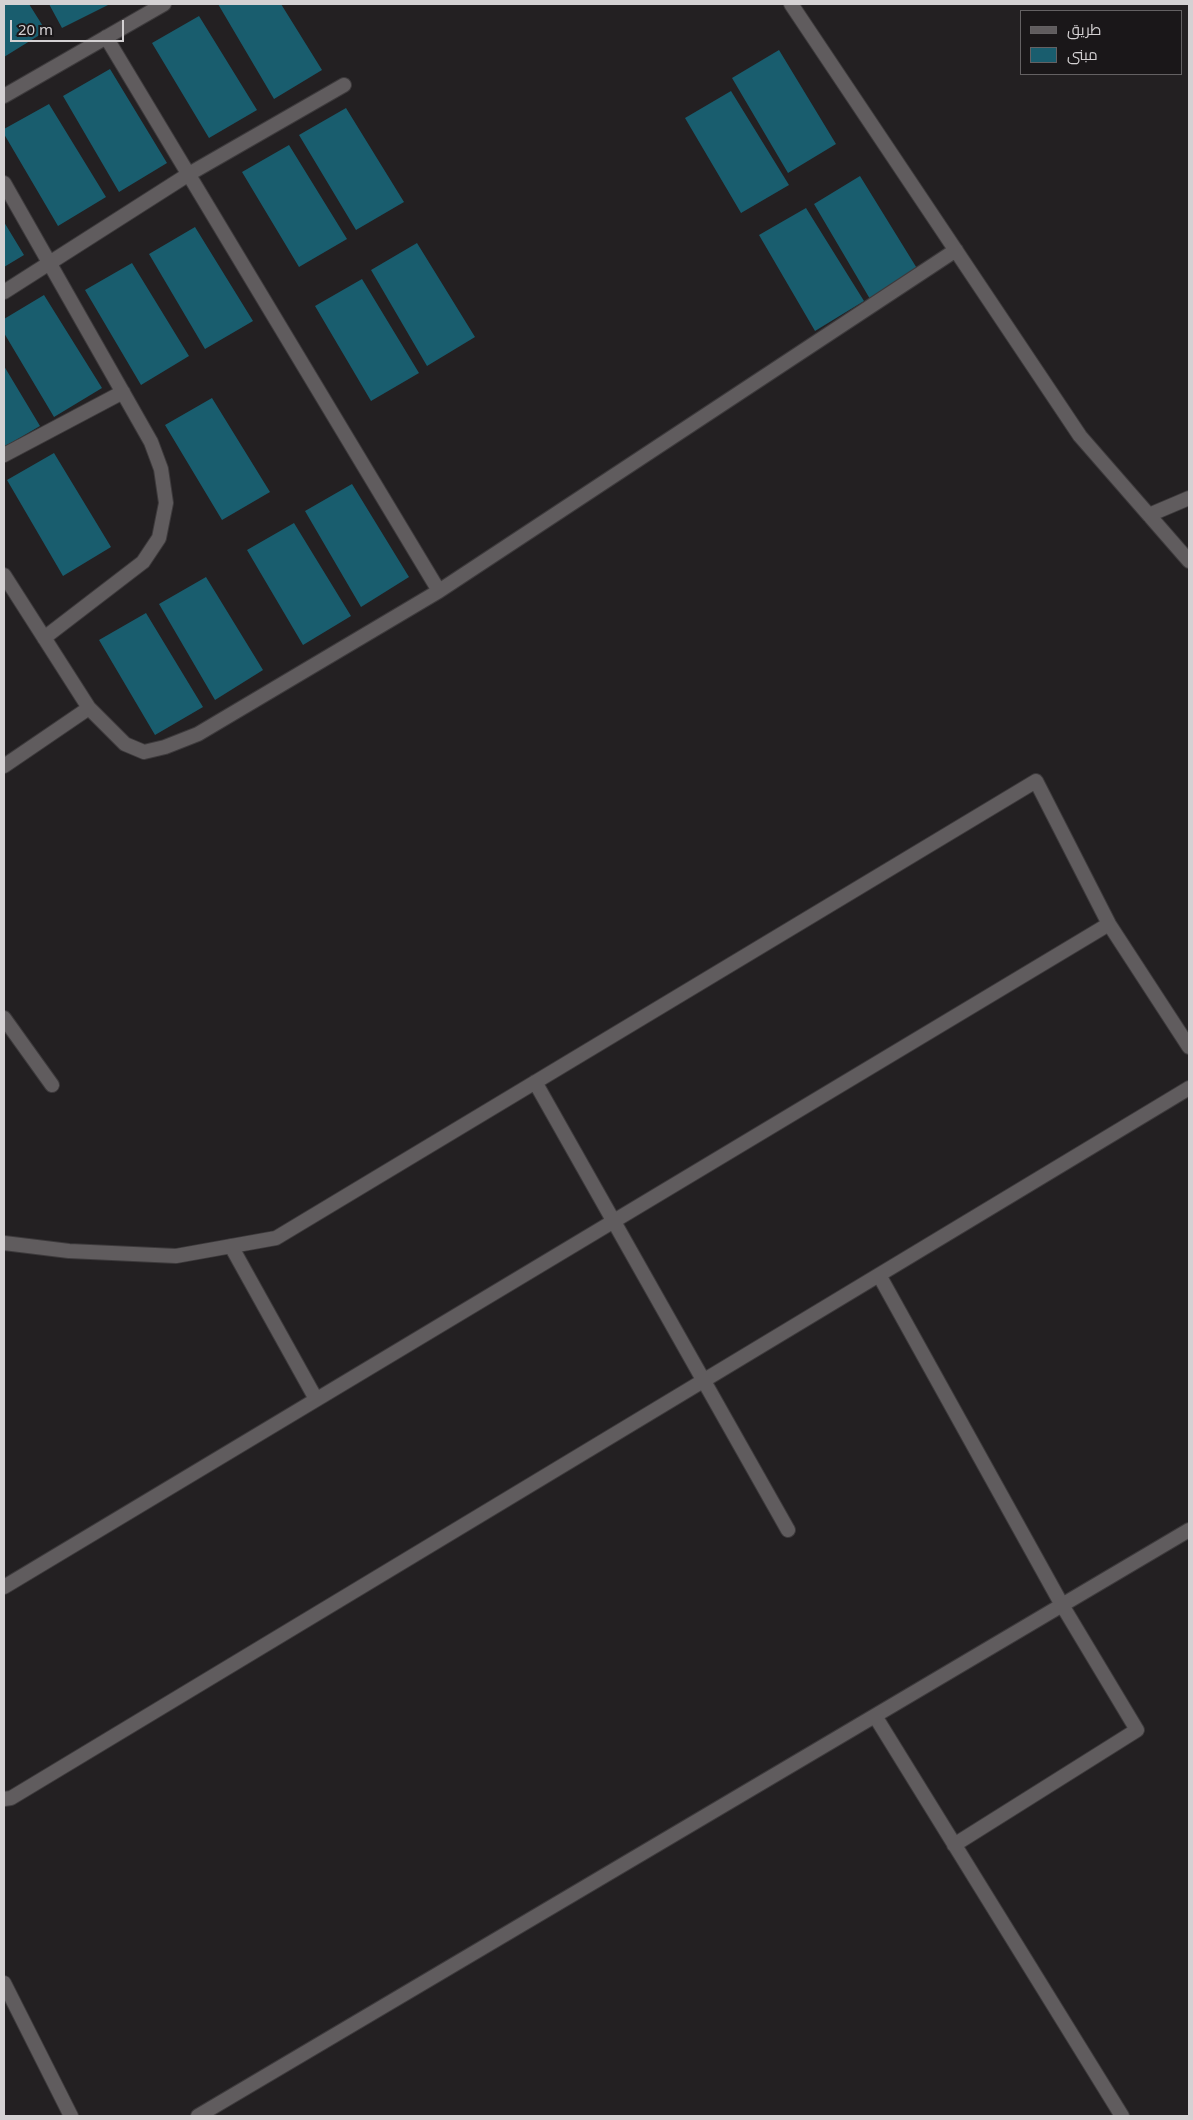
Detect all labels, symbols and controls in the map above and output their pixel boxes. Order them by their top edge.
scale bar [12,10,126,42]
legend [1020,10,1183,75]
text: 20 m [18,19,53,39]
text: طريق [1067,19,1101,39]
text: مبنى [1067,44,1098,64]

